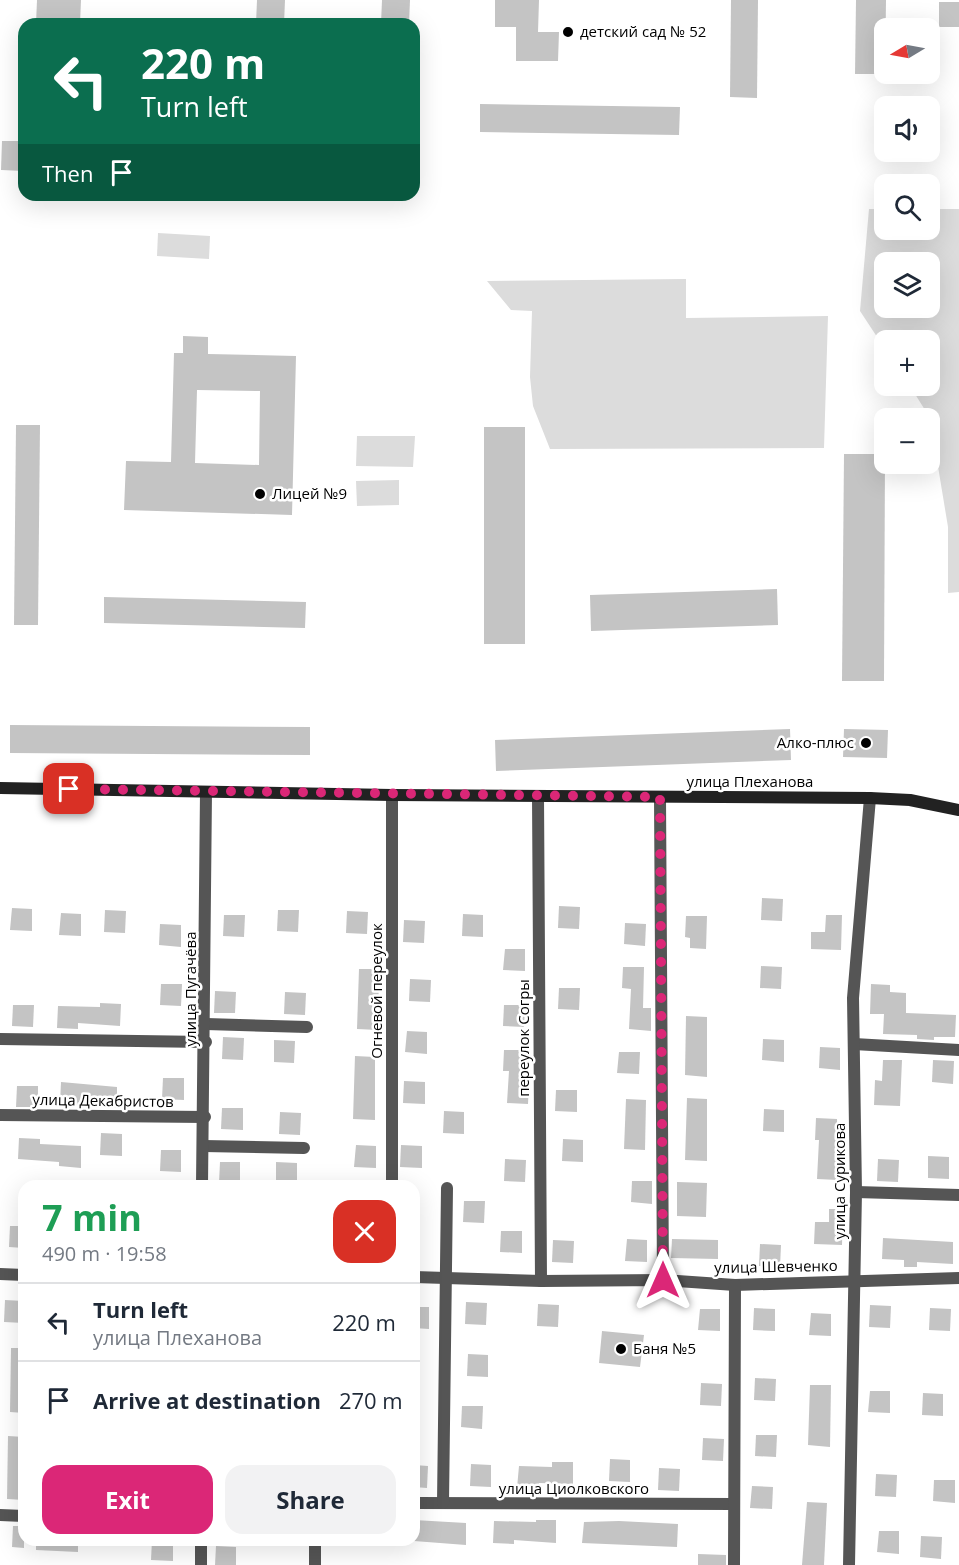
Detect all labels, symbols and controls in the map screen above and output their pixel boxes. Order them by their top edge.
north arrow [874,18,940,84]
map controls [874,18,940,474]
place label: детский сад № 52 [580,21,706,41]
marker: детский сад № 52 [561,25,575,39]
text: 220 m [141,34,265,91]
icon: left [42,42,120,120]
text: Turn left [141,88,248,125]
button: sound [874,96,940,162]
icon: arrive [105,156,138,189]
text: Then [42,158,93,188]
button: search [874,174,940,240]
button: layers [874,252,940,318]
button: + [874,330,940,396]
button: − [874,408,940,474]
place label: Лицей №9 [272,483,347,503]
marker: Лицей №9 [253,487,267,501]
place label: Алко-плюс [777,732,854,752]
marker: Алко-плюс [859,736,873,750]
pin [43,763,94,814]
street label: улица Плеханова [687,771,813,791]
icon: arrive [52,772,85,805]
street label: Огневой переулок [366,923,386,1059]
street label: улица Пугачёва [180,932,200,1046]
street label: переулок Согры [513,979,533,1097]
street label: улица Декабристов [32,1089,174,1111]
street label: улица Сурикова [829,1123,849,1239]
text: 7 min [42,1193,142,1242]
button: close [333,1200,396,1263]
text: 490 m · 19:58 [42,1240,167,1267]
position arrow [631,1248,695,1312]
street label: улица Шевченко [714,1255,838,1277]
text: Turn left [93,1294,188,1324]
icon: left [42,1306,75,1339]
text: 220 m [332,1307,396,1337]
text: улица Плеханова [93,1324,262,1351]
place label: Баня №5 [633,1338,696,1358]
marker: Баня №5 [614,1342,628,1356]
icon: arrive [42,1384,75,1417]
text: Arrive at destination [93,1385,321,1415]
text: 270 m [339,1385,403,1415]
button: Exit [42,1465,213,1534]
button: Share [225,1465,396,1534]
street label: улица Циолковского [499,1478,649,1498]

